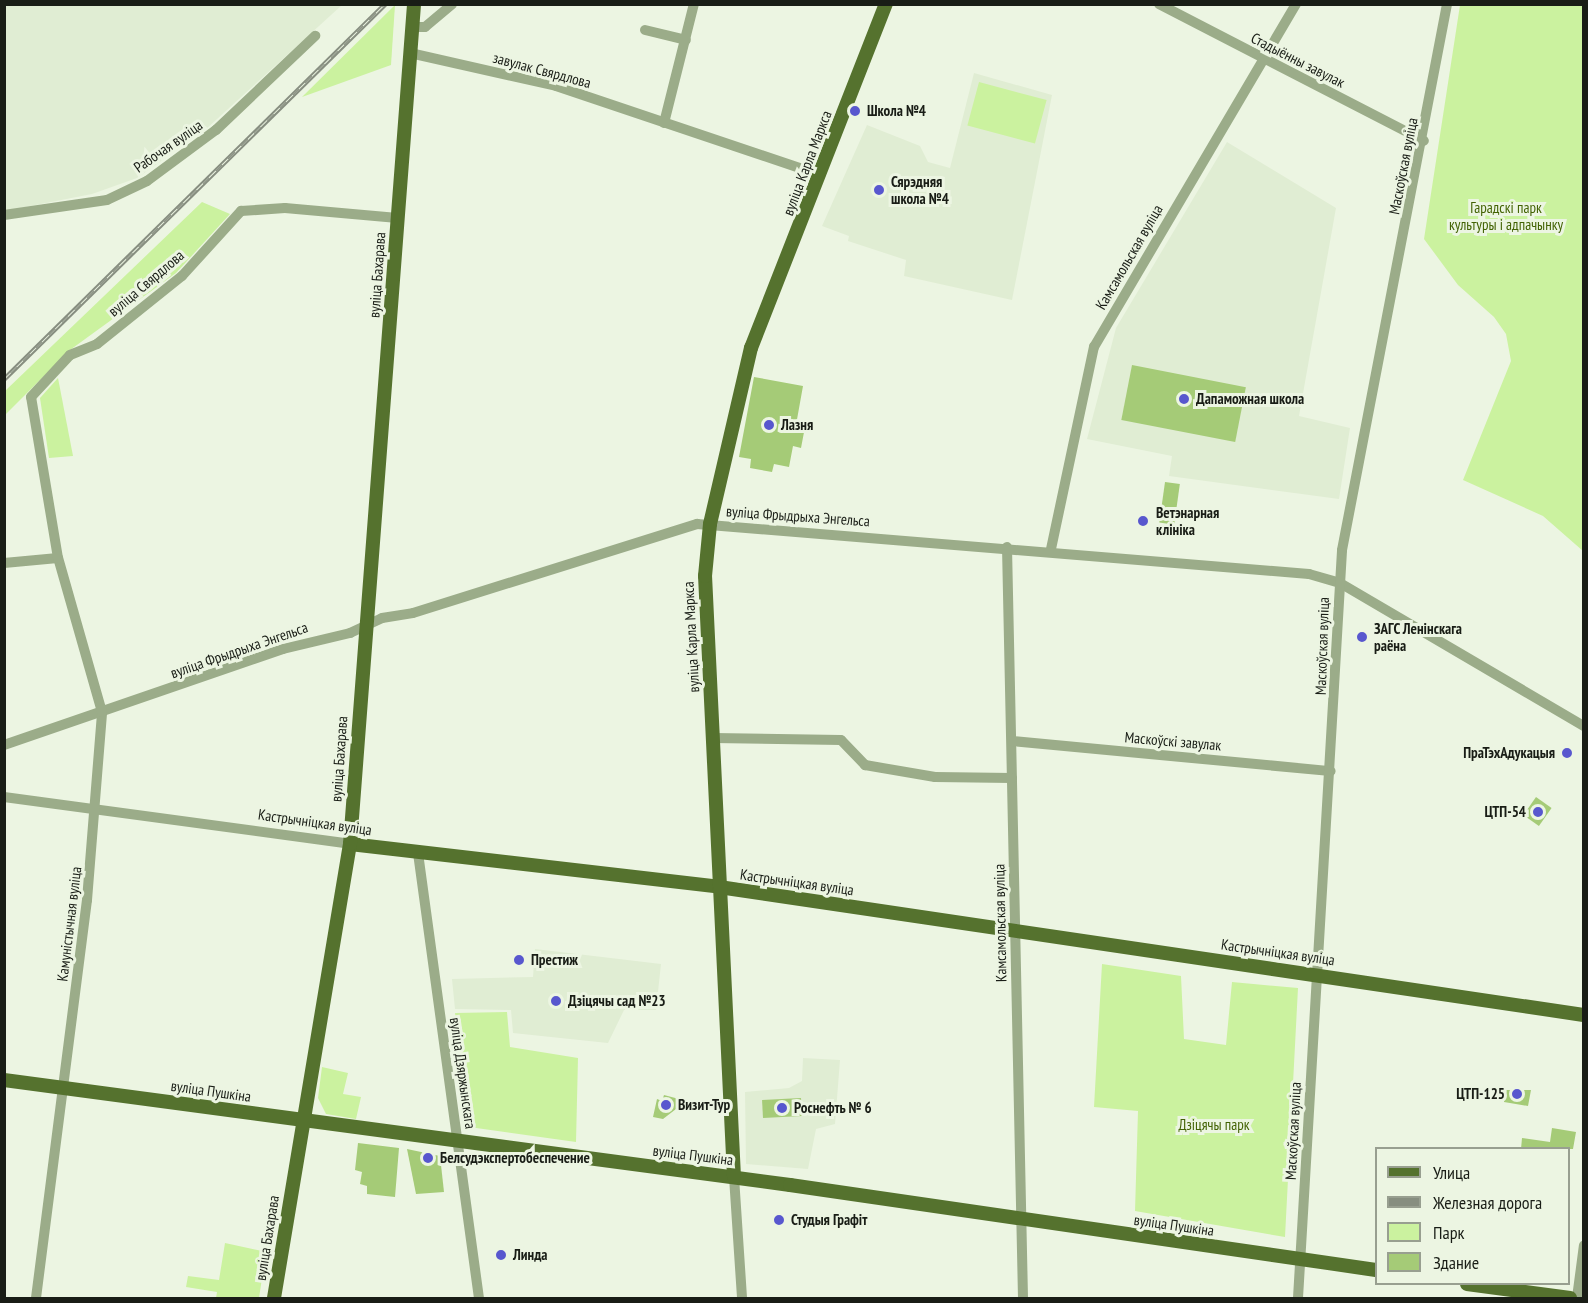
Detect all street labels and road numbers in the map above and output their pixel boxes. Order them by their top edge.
street label: Стадыённы завулак [1248,29,1348,91]
street label: завулак Свярдлова [491,48,593,92]
street label: вуліца Карла Маркса [779,108,835,218]
street label: Рабочая вуліца [130,116,206,176]
street label: Маскоўская вуліца [1385,116,1421,216]
street label: Камсамольская вуліца [1092,201,1166,313]
street label: вуліца Бахарава [365,231,389,319]
street label: вуліца Свярдлова [104,246,188,320]
street label: вуліца Фрыдрыха Энгельса [726,502,870,530]
street label: вуліца Карла Маркса [679,581,703,693]
street label: Маскоўская вуліца [1311,597,1333,695]
street label: вуліца Фрыдрыха Энгельса [168,618,310,682]
street label: вуліца Бахарава [327,715,351,803]
street label: Маскоўскі завулак [1124,728,1222,754]
street label: Кастрычніцкая вуліца [257,805,373,839]
street label: Камсамольская вуліца [990,864,1010,982]
street label: Кастрычніцкая вуліца [739,865,855,899]
street label: Камуністычная вуліца [53,866,85,982]
street label: Кастрычніцкая вуліца [1220,935,1336,969]
street label: вуліца Дзяржынскага [446,1016,480,1130]
street label: вуліца Пушкіна [170,1076,252,1106]
street label: Маскоўская вуліца [1281,1082,1305,1180]
street label: вуліца Пушкіна [652,1141,734,1169]
street label: вуліца Бахарава [251,1194,283,1282]
street label: вуліца Пушкіна [1133,1210,1215,1240]

